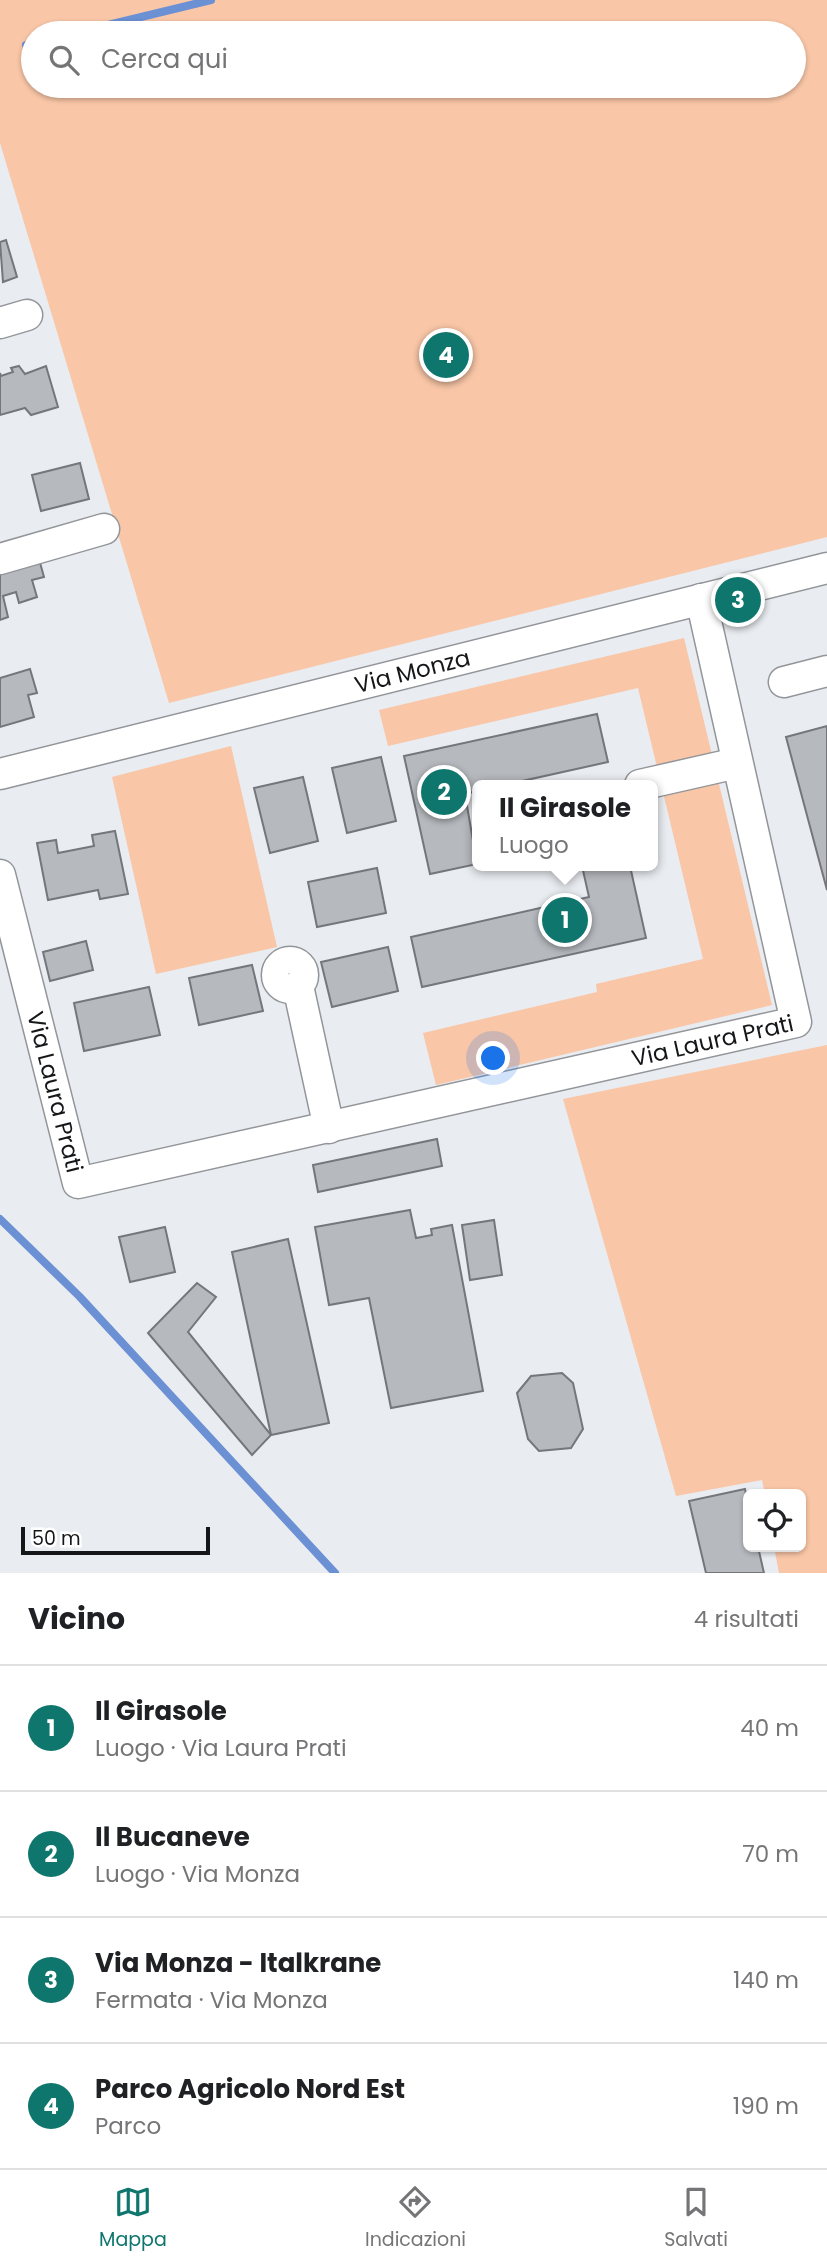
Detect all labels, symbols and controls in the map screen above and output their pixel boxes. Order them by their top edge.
search box [21,21,806,98]
icon: search [45,41,83,79]
text: Cerca qui [101,41,228,77]
pin: 4 [423,329,469,381]
pin: 3 [715,574,761,626]
street label: Via Monza [351,641,474,701]
pin: 2 [421,766,467,818]
popup [472,780,658,871]
text: Il Girasole [499,790,631,826]
text: Luogo [499,829,569,861]
pin: 1 [542,894,588,946]
street label: Via Laura Prati [629,1007,797,1074]
street label: Via Laura Prati [19,1008,91,1176]
your location [476,1041,510,1075]
map controls [743,1489,806,1552]
button: locate [743,1489,806,1552]
scale bar [21,1524,210,1556]
text: 50 m [32,1525,81,1552]
text: Vicino [28,1597,125,1640]
text: 4 risultati [694,1603,799,1635]
text: Il Girasole [95,1693,227,1729]
text: 1 [47,1712,55,1744]
text: 40 m [740,1712,799,1744]
text: Luogo · Via Laura Prati [95,1732,347,1764]
text: Il Bucaneve [95,1819,250,1855]
text: 2 [44,1838,58,1870]
text: 70 m [742,1838,799,1870]
text: Luogo · Via Monza [95,1858,300,1890]
text: Via Monza - Italkrane [95,1945,381,1981]
text: 3 [44,1964,58,1996]
text: 140 m [733,1964,799,1996]
text: Fermata · Via Monza [95,1984,328,2016]
text: Parco Agricolo Nord Est [95,2071,405,2107]
text: 4 [43,2090,59,2122]
text: 190 m [733,2090,799,2122]
text: Parco [95,2110,161,2142]
tab: Mappa [99,2183,167,2254]
tab: Indicazioni [365,2183,466,2254]
tab: Salvati [664,2183,728,2254]

